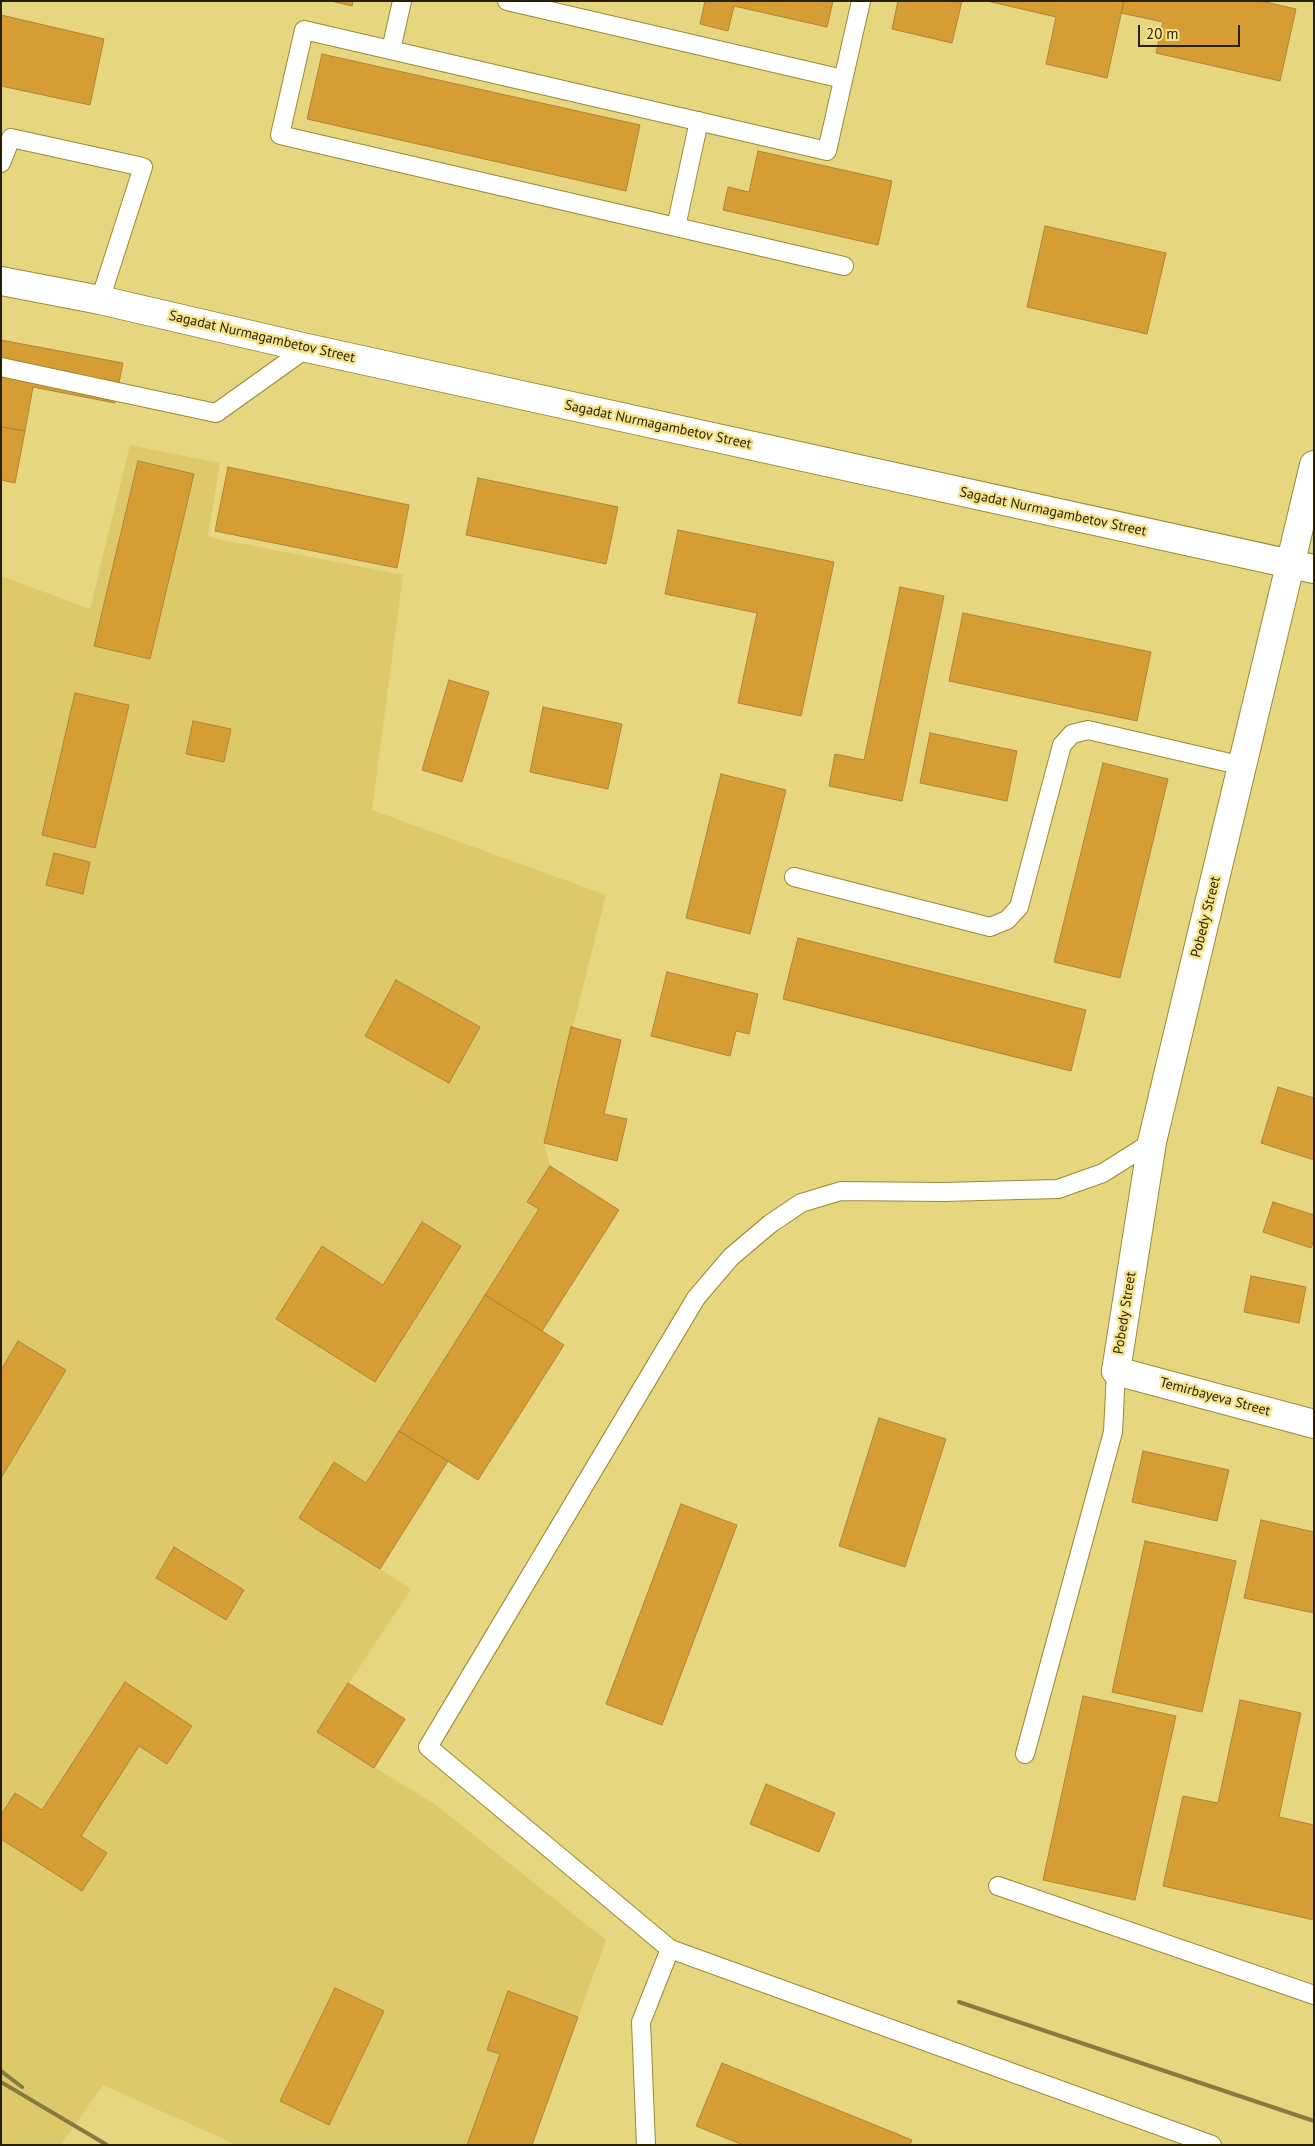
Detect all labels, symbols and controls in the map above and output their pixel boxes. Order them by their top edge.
scale bar [1140,15,1242,47]
text: 20 m [1146,24,1179,43]
street label: Sagadat Nurmagambetov Street [167,307,357,367]
street label: Sagadat Nurmagambetov Street [563,397,753,453]
street label: Sagadat Nurmagambetov Street [958,484,1148,540]
street label: Pobedy Street [1188,875,1224,959]
street label: Pobedy Street [1110,1271,1140,1355]
street label: Temirbayeva Street [1158,1374,1272,1420]

